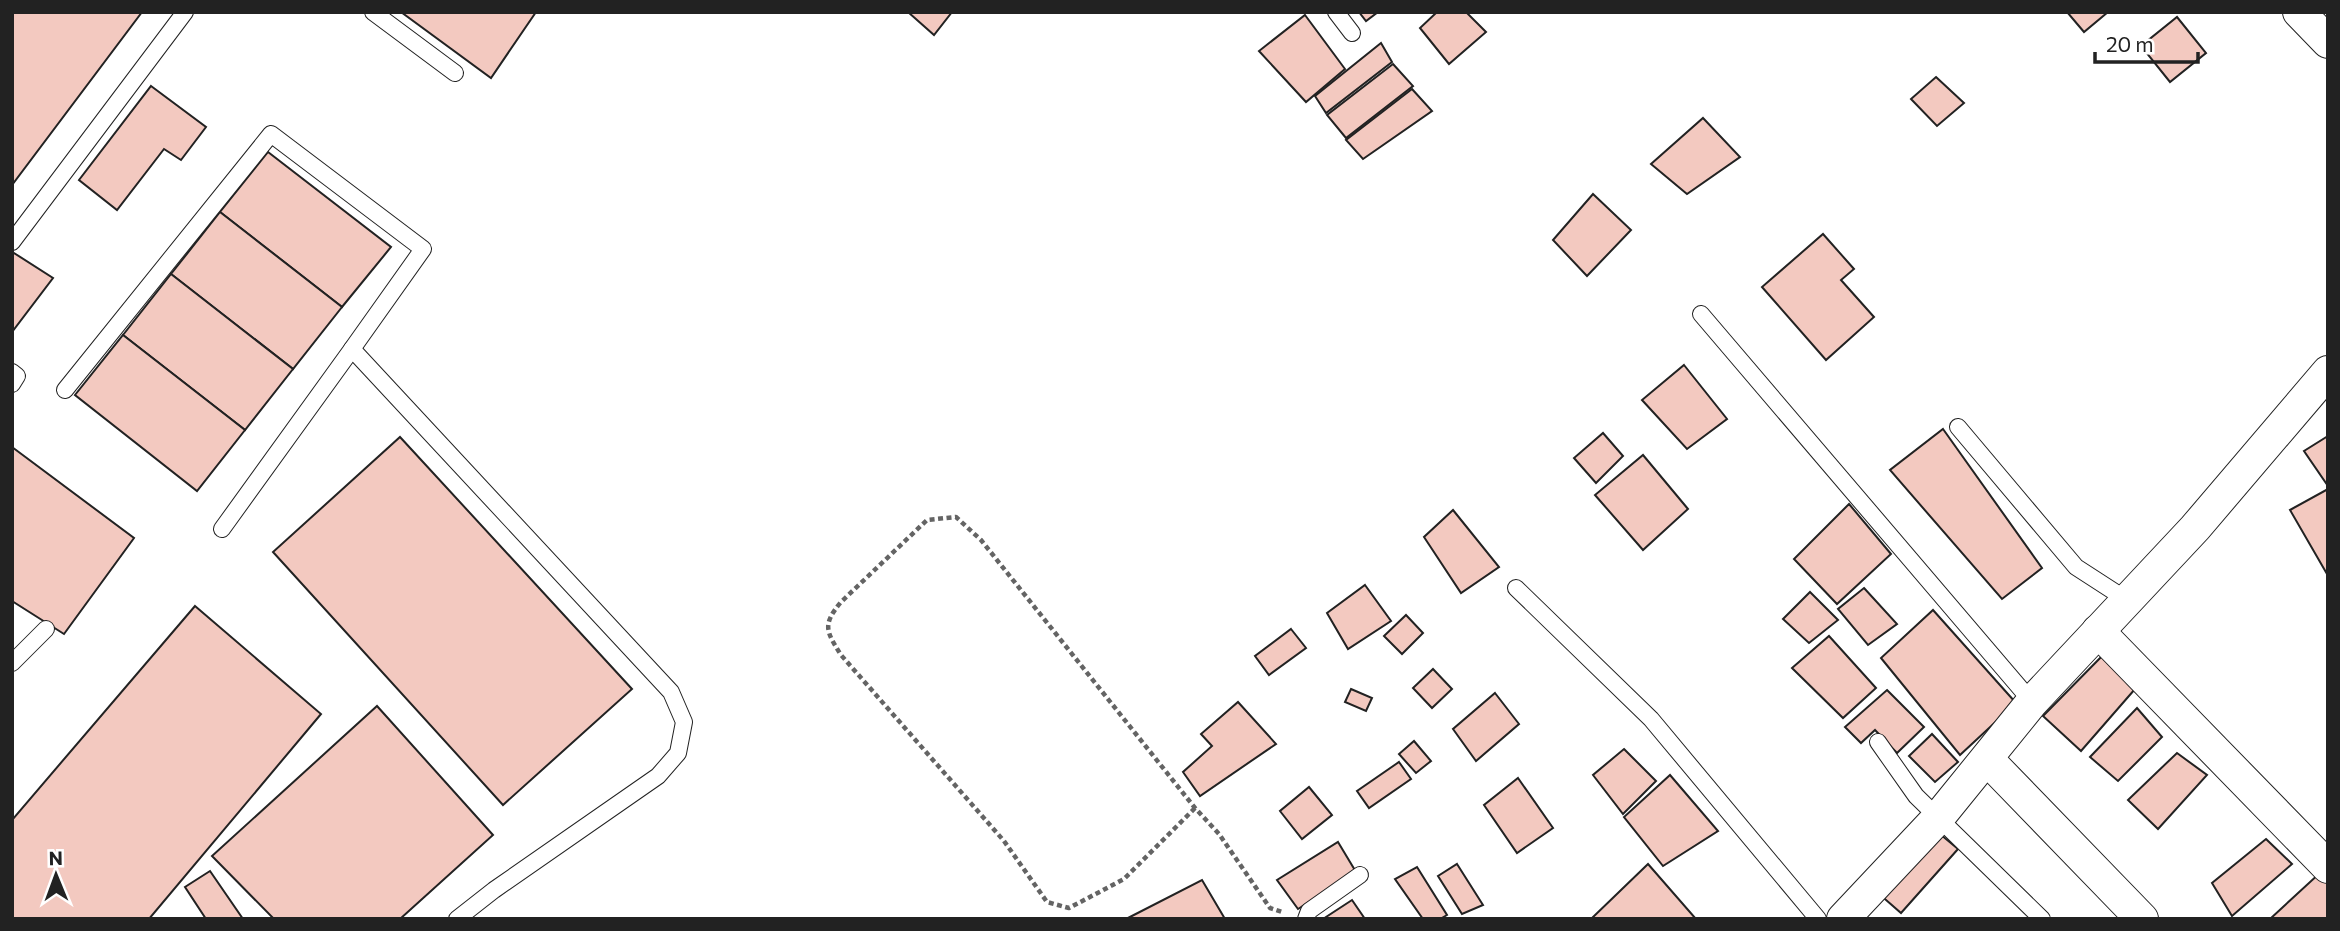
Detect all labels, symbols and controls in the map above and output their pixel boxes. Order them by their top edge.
scale bar [2095,21,2198,65]
text: 20 m [2106,31,2154,56]
north arrow [21,840,91,910]
text: N [48,846,63,869]

